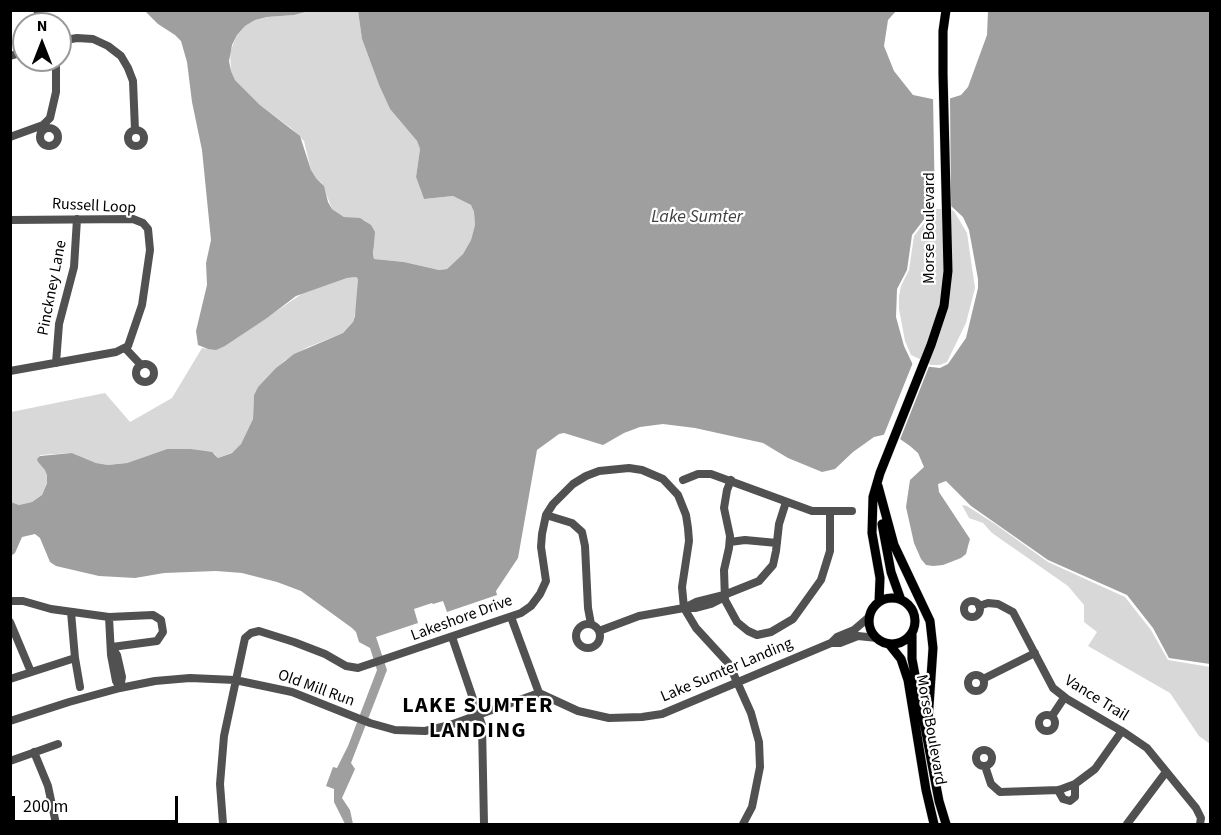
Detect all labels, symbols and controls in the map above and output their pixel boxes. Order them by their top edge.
north arrow [12,12,72,72]
text: N [37,15,47,37]
street label: Morse Boulevard [920,172,940,284]
street label: Russell Loop [51,195,137,219]
water label: Lake Sumter [651,207,743,229]
street label: Pinckney Lane [34,239,72,337]
street label: Lakeshore Drive [409,592,515,646]
street label: Lake Sumter Landing [658,635,796,707]
street label: Old Mill Run [275,666,357,712]
street label: Vance Trail [1060,672,1132,726]
street label: Morse Boulevard [911,673,949,787]
district label: LAKE SUMTER LANDING [402,694,554,746]
scale bar [15,784,182,822]
text: 200 m [23,794,68,819]

